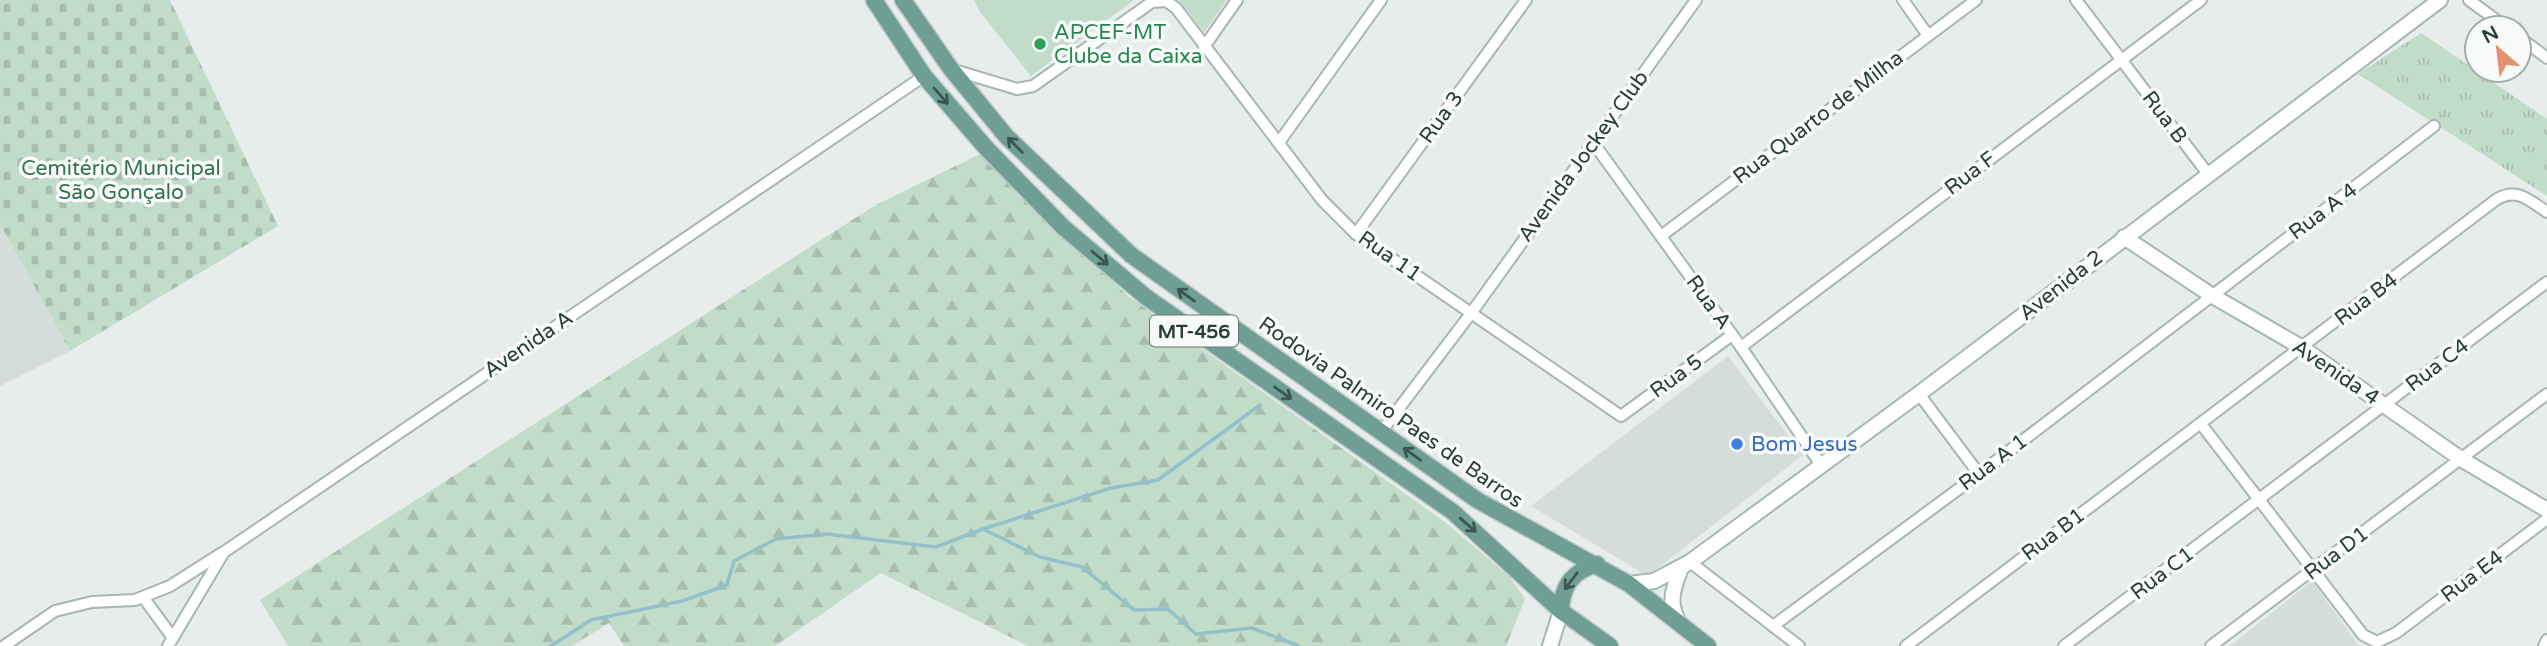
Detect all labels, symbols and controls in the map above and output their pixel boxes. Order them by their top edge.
north arrow [2463,14,2533,84]
place label: APCEF-MT Clube da Caixa [1054,20,1203,69]
text: N [2479,22,2502,48]
marker: APCEF-MT Clube da Caixa [1032,36,1048,52]
street label: Rua Quarto de Milha [1728,45,1908,189]
street label: Avenida Jockey Club [1513,66,1654,247]
street label: Rua 3 [1414,86,1469,148]
street label: Rua B [2137,86,2193,149]
one-way arrow [933,87,949,105]
one-way arrow [1007,137,1024,154]
street label: Rua F [1940,146,2001,201]
park label: Cemitério Municipal São Gonçalo [21,156,221,205]
street label: Rua A 4 [2284,178,2363,245]
street label: Rua 11 [1353,226,1426,287]
street label: Avenida 2 [2014,245,2108,326]
one-way arrow [1090,251,1108,266]
street label: Rua B4 [2330,268,2403,331]
street label: Rua A [1681,270,1737,334]
one-way arrow [1177,288,1196,302]
street label: Avenida A [479,306,578,383]
street label: Rodovia Palmiro Paes de Barros [1254,311,1528,513]
road number: MT-456 [1150,316,1238,346]
street label: Avenida 4 [2287,334,2384,411]
street label: Rua C4 [2401,334,2474,397]
street label: Rua 5 [1645,349,1707,404]
one-way arrow [1273,386,1292,400]
street label: Rua A 1 [1954,429,2033,496]
place label: Bom Jesus [1751,432,1858,457]
marker: Bom Jesus [1729,436,1745,452]
one-way arrow [1403,447,1422,461]
street label: Rua B1 [2017,503,2090,566]
one-way arrow [1459,517,1477,533]
street label: Rua D1 [2299,521,2373,586]
street label: Rua C1 [2126,542,2199,605]
street label: Rua E4 [2436,545,2508,608]
one-way arrow [1563,572,1578,590]

